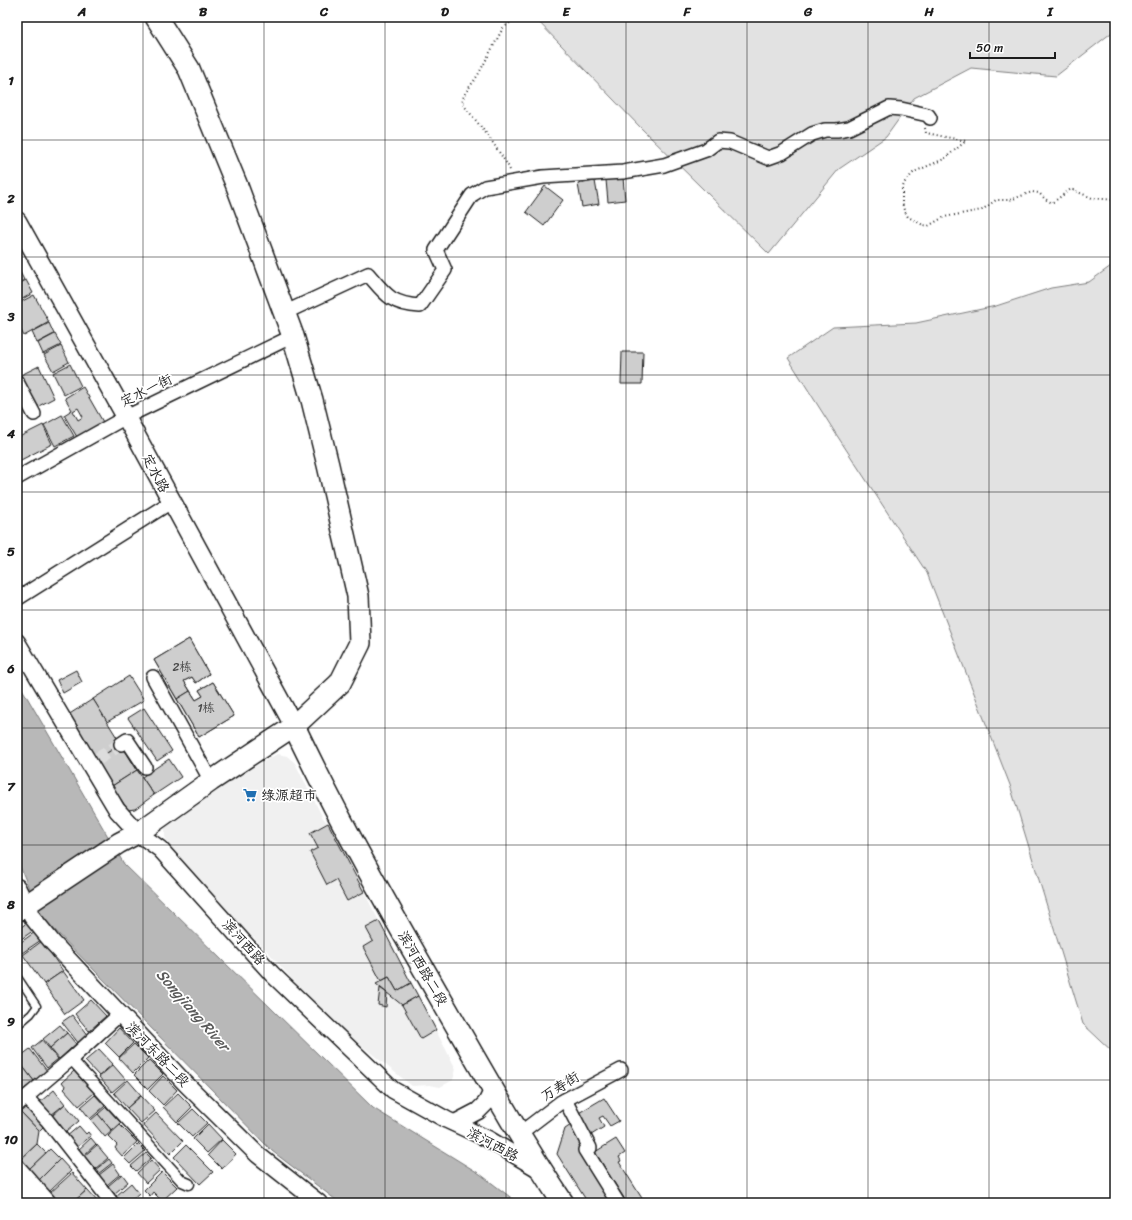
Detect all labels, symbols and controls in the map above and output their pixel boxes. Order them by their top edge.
text: A [77,0,86,23]
text: B [199,0,208,23]
text: C [319,0,329,23]
text: D [441,0,449,23]
text: E [562,0,571,23]
text: F [682,0,691,23]
text: G [803,0,813,23]
text: H [923,0,934,23]
text: I [1046,0,1054,23]
scale bar [970,34,1055,60]
text: 50 m [976,37,1003,59]
text: 1 [8,69,14,92]
text: 2 [6,187,15,210]
text: 3 [6,305,15,328]
street label: 定水一街 [116,367,177,414]
text: 4 [6,422,16,445]
street label: 定水路 [135,449,176,498]
text: 5 [7,540,15,563]
house number: 2栋 [173,656,191,678]
text: 6 [6,657,15,680]
house number: 1栋 [197,697,215,719]
text: 7 [7,775,16,798]
place label: 绿源超市 [261,783,317,808]
supermarket icon: 绿源超市 [242,787,258,803]
text: 8 [6,893,15,916]
street label: 滨河西路 [216,913,272,972]
street label: 滨河西路二段 [391,926,454,1011]
water label: Songjiang River [150,963,238,1059]
text: 9 [7,1010,15,1033]
street label: 滨河东路二段 [119,1015,196,1093]
street label: 万寿街 [536,1065,585,1108]
street label: 滨河西路 [462,1120,523,1169]
text: 10 [4,1128,18,1151]

